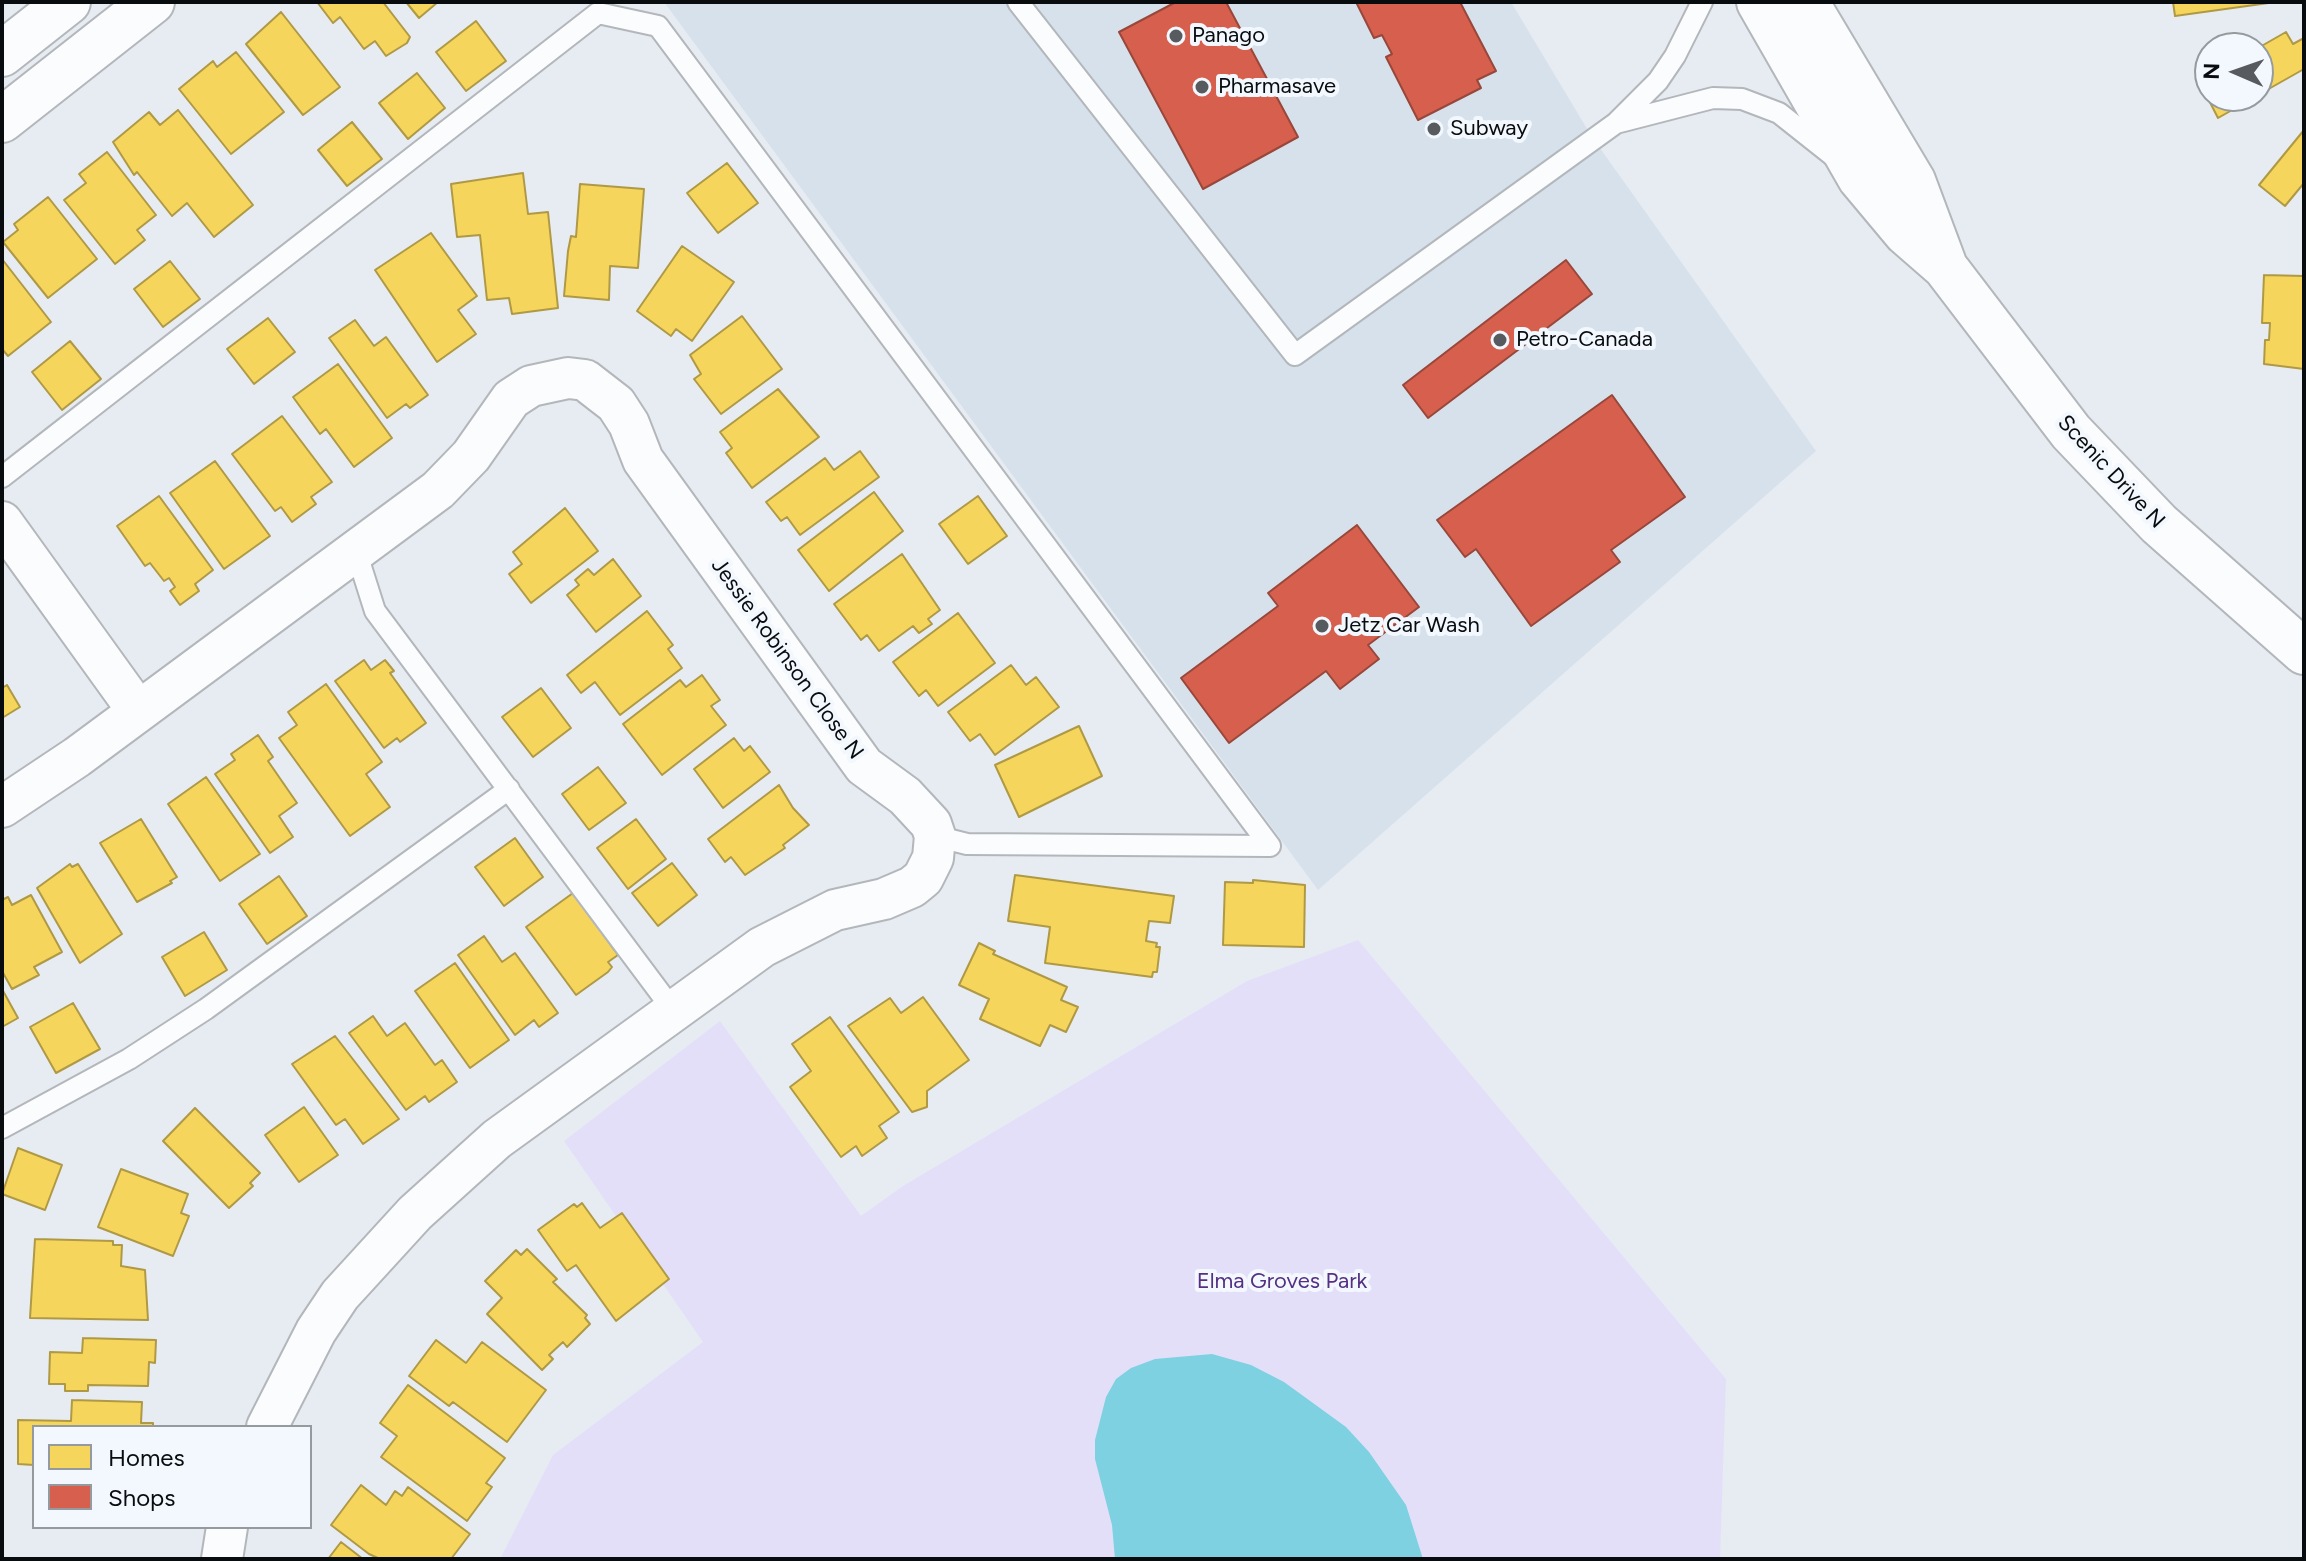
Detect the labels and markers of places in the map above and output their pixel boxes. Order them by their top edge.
place label: Panago [1192,23,1265,49]
marker: Panago [1167,27,1185,45]
place label: Pharmasave [1218,74,1336,100]
marker: Pharmasave [1193,78,1211,96]
place label: Subway [1450,116,1528,142]
marker: Subway [1425,120,1443,138]
place label: Petro-Canada [1516,327,1653,353]
marker: Petro-Canada [1491,331,1509,349]
place label: Jetz Car Wash [1338,613,1480,639]
marker: Jetz Car Wash [1313,617,1331,635]

